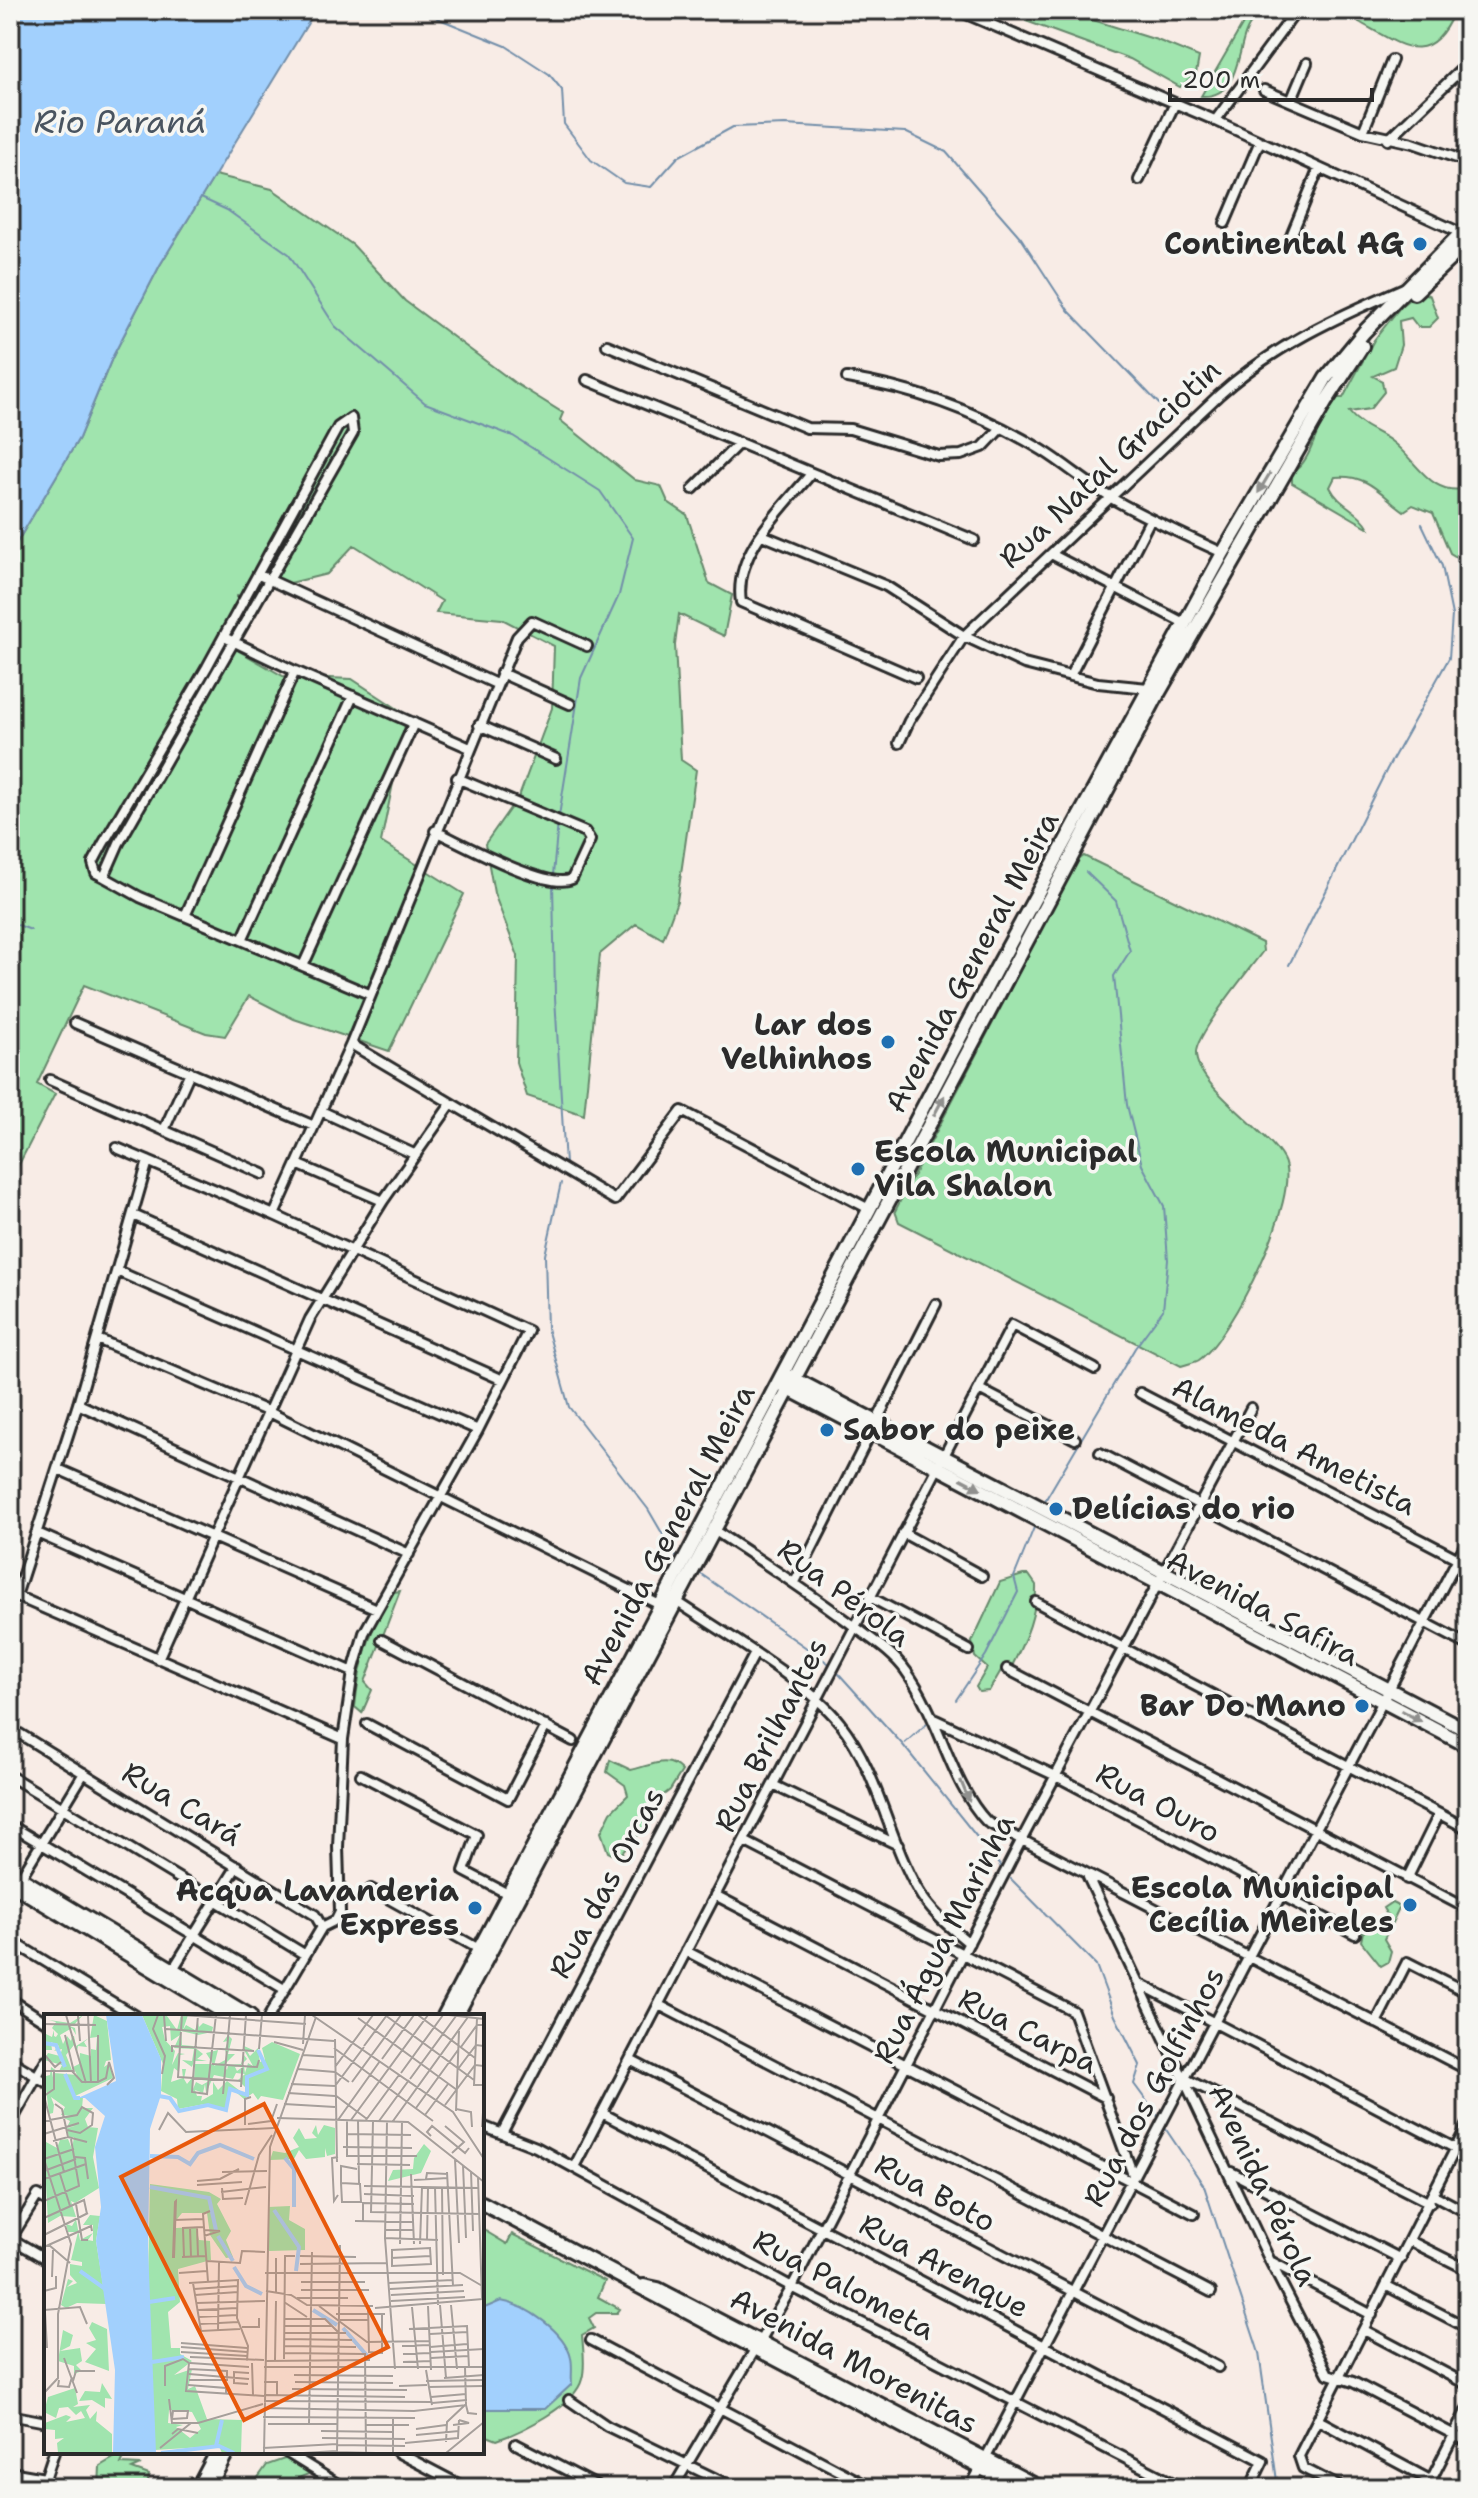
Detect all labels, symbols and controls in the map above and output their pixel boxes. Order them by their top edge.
scale bar [1170,52,1372,102]
text: 200 m [1182,64,1260,96]
water label: Rio Paraná [34,100,206,143]
place label: Continental AG [1164,223,1404,264]
marker: Continental AG [1411,235,1429,253]
street label: Rua Natal Graciotin [990,350,1230,577]
one-way arrow [1257,472,1271,494]
street label: Avenida General Meira [875,804,1069,1120]
place label: Lar dos Velhinhos [721,1004,872,1079]
marker: Lar dos Velhinhos [879,1033,897,1051]
one-way arrow [932,1095,945,1118]
place label: Escola Municipal Vila Shalon [874,1131,1138,1206]
marker: Escola Municipal Vila Shalon [849,1160,867,1178]
street label: Alameda Ametista [1165,1366,1424,1525]
street label: Avenida General Meira [571,1377,765,1693]
place label: Sabor do peixe [843,1409,1075,1450]
marker: Sabor do peixe [818,1421,836,1439]
one-way arrow [960,1477,982,1491]
place label: Delícias do rio [1072,1488,1295,1529]
marker: Delícias do rio [1047,1500,1065,1518]
street label: Rua Pérola [769,1529,920,1656]
street label: Avenida Safira [1160,1539,1367,1676]
street label: Rua Brilhantes [704,1631,837,1839]
place label: Bar Do Mano [1140,1685,1346,1726]
marker: Bar Do Mano [1353,1697,1371,1715]
one-way arrow [1399,1709,1422,1722]
street label: Rua Cará [115,1752,250,1856]
street label: Rua Ouro [1089,1753,1228,1852]
one-way arrow [959,1779,972,1803]
street label: Rua das Orcas [539,1780,674,1985]
street label: Rua Água Marinha [863,1806,1024,2071]
place label: Escola Municipal Cecília Meireles [1130,1867,1394,1942]
place label: Acqua Lavanderia Express [176,1870,460,1945]
marker: Escola Municipal Cecília Meireles [1401,1896,1419,1914]
marker: Acqua Lavanderia Express [466,1899,484,1917]
street label: Rua dos Golfinhos [1073,1960,1234,2214]
street label: Rua Carpa [952,1978,1105,2083]
inset map [44,2014,484,2454]
street label: Avenida Pérola [1199,2077,1328,2293]
street label: Rua Boto [867,2144,1003,2242]
street label: Rua Arenque [852,2204,1036,2327]
street label: Rua Palometa [746,2219,943,2350]
street label: Avenida Morenitas [723,2278,985,2443]

